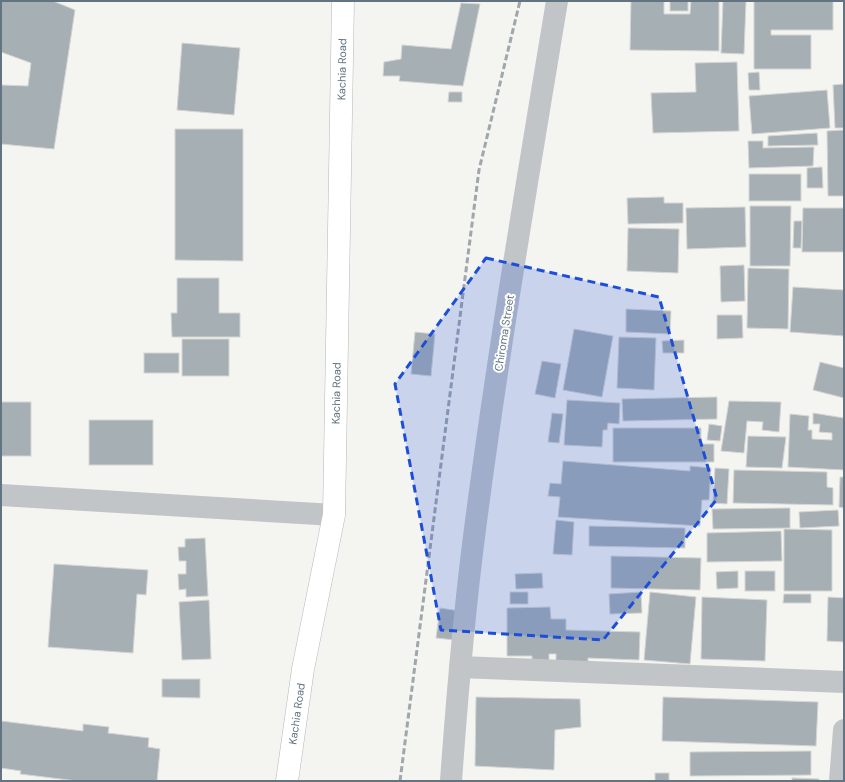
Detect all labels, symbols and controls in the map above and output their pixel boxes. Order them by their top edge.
street label: Kachia Road [334,38,349,100]
street label: Chiroma Street [491,294,517,372]
street label: Kachia Road [329,362,344,424]
street label: Kachia Road [285,682,308,745]

